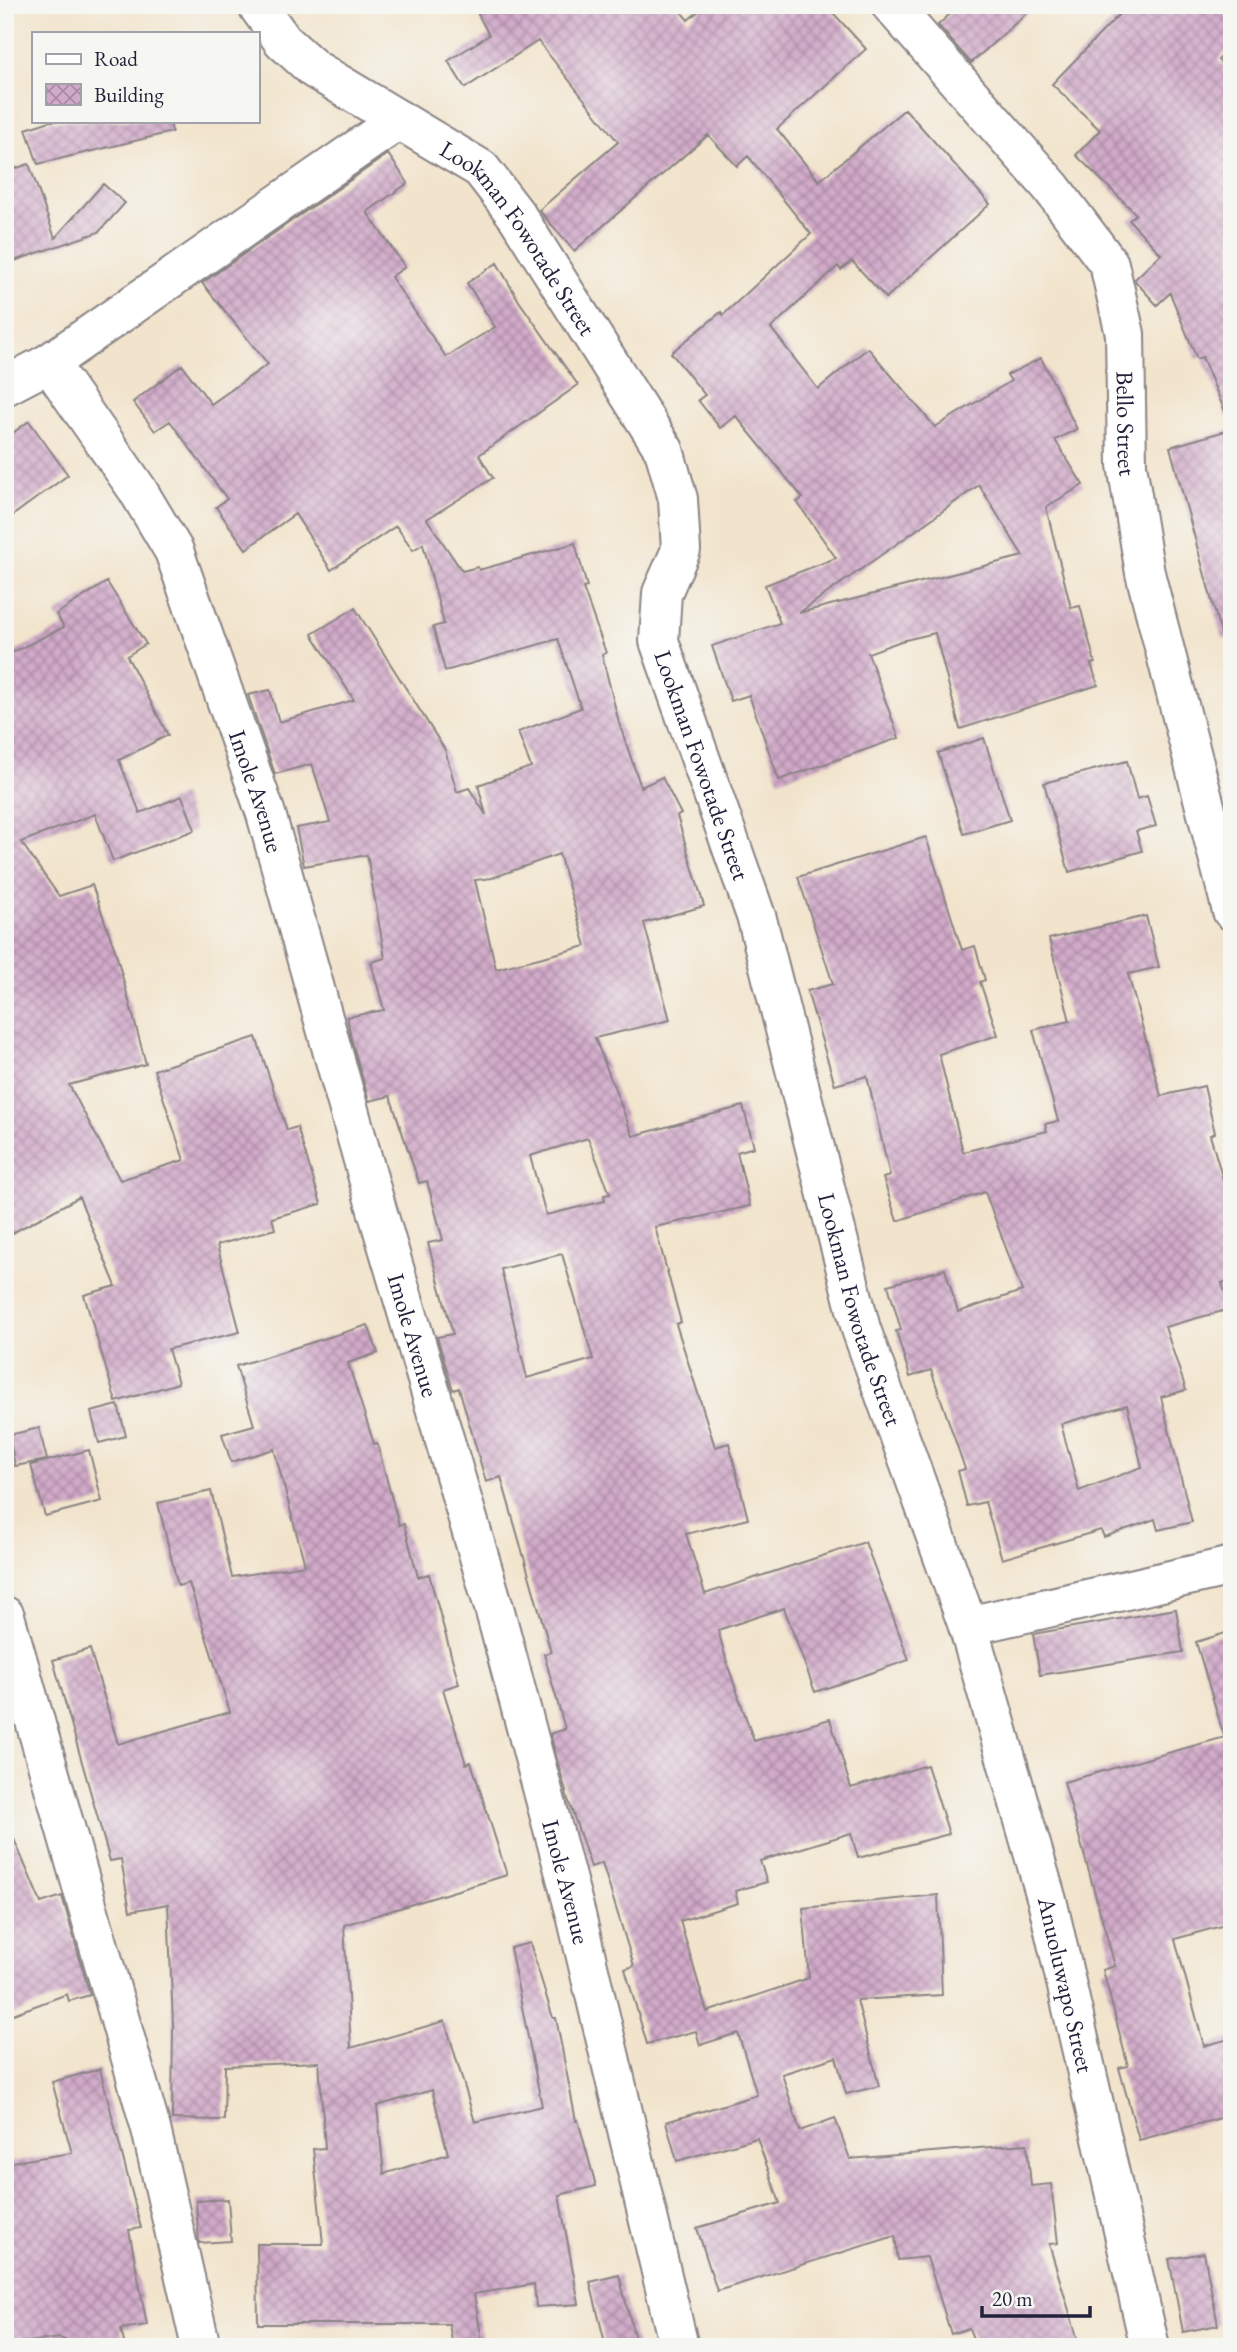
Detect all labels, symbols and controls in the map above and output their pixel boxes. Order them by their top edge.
legend [32,32,259,122]
text: Road [94,45,138,72]
text: Building [94,81,164,108]
street label: Lookman Fowotade Street [435,133,604,341]
street label: Bello Street [1110,371,1144,479]
street label: Lookman Fowotade Street [648,646,758,884]
street label: Imole Avenue [222,726,291,856]
street label: Lookman Fowotade Street [812,1189,910,1430]
street label: Imole Avenue [381,1269,447,1400]
street label: Imole Avenue [536,1816,598,1947]
street label: Anuoluwapo Street [1031,1893,1102,2076]
scale bar [982,2275,1090,2319]
text: 20 m [992,2285,1033,2312]

